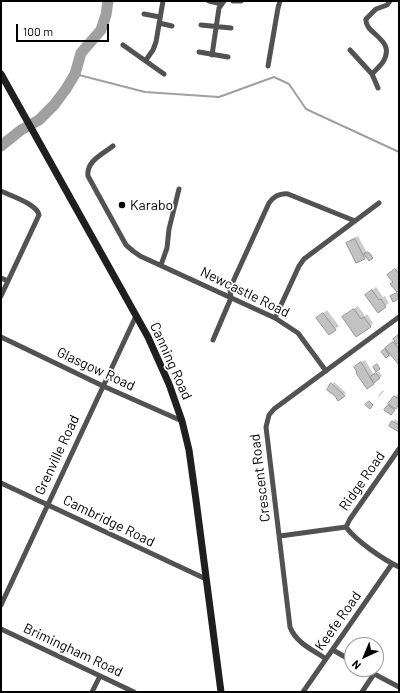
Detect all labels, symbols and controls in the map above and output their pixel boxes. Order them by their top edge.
scale bar [18,16,111,42]
text: 100 m [23,24,53,38]
place label: Karabo [130,197,173,213]
marker: Karabo [117,200,127,210]
street label: Newcastle Road [198,263,292,321]
street label: Canning Road [146,320,196,402]
street label: Glasgow Road [54,344,138,394]
street label: Grenville Road [31,412,83,498]
street label: Crescent Road [246,433,274,523]
street label: Ridge Road [335,448,389,514]
street label: Cambridge Road [60,492,158,550]
street label: Keefe Road [311,588,365,654]
street label: Brimingham Road [21,620,125,680]
north arrow [344,637,384,677]
text: N [349,658,363,672]

